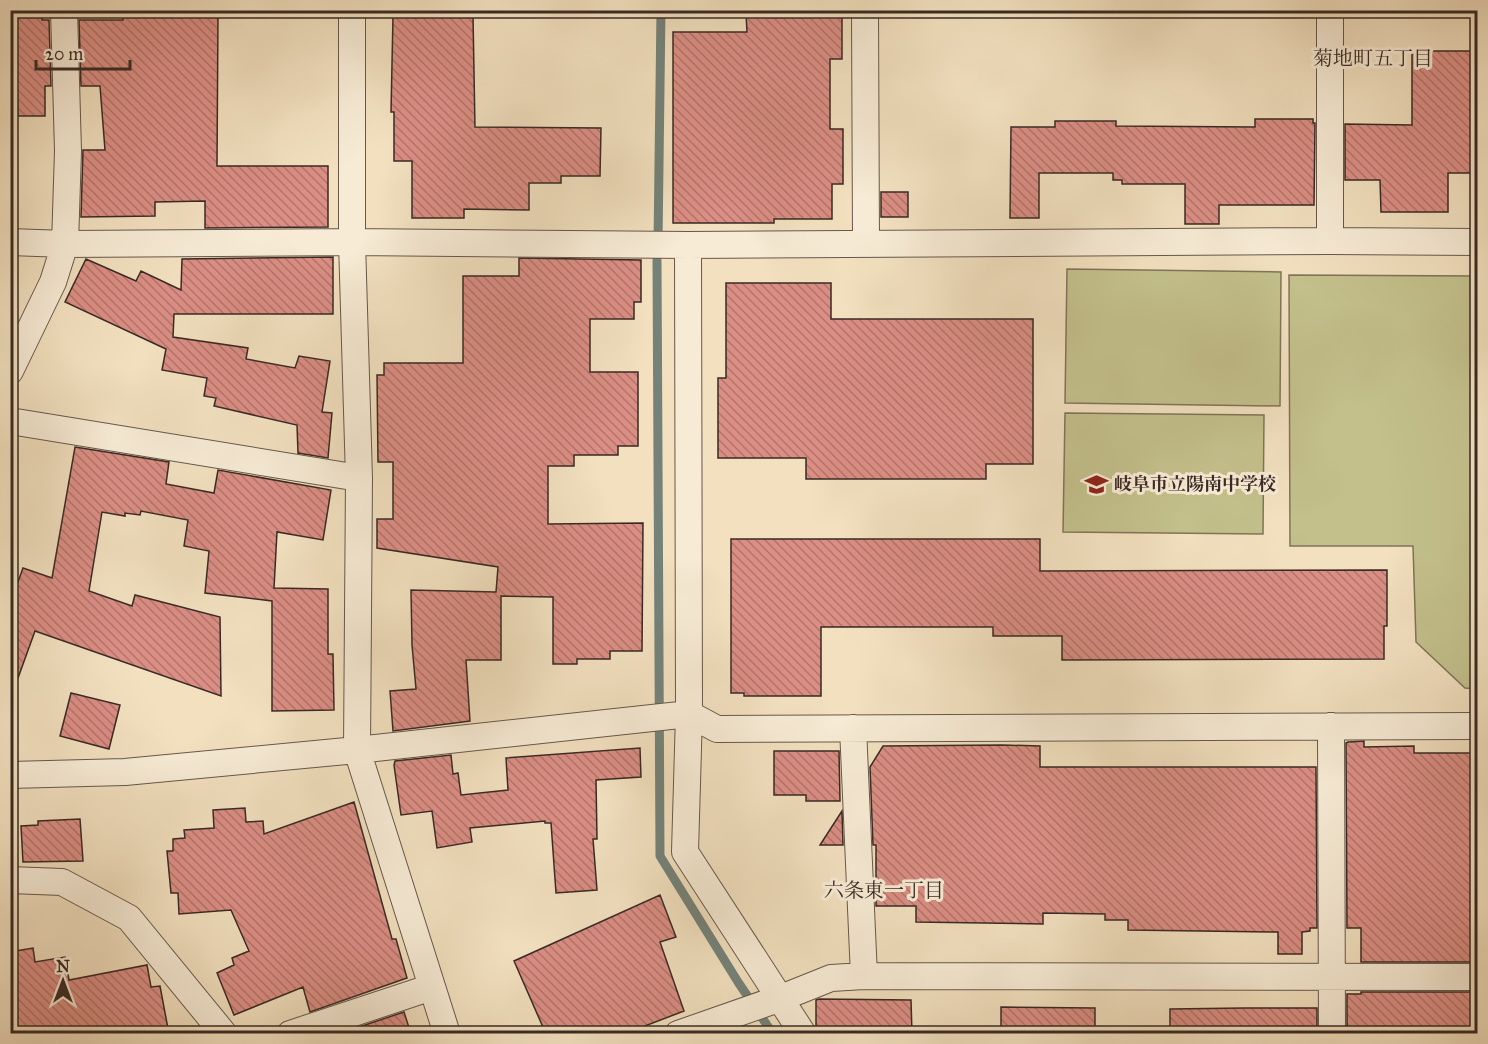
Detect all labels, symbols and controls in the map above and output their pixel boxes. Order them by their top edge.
scale bar [36,33,130,71]
text: 20 m [45,43,83,65]
district label: 菊地町五丁目 [1313,46,1433,70]
school or university icon: 岐阜市立陽南中学校 [1083,471,1109,497]
place label: 岐阜市立陽南中学校 [1114,473,1276,495]
district label: 六条東一丁目 [824,878,944,902]
north arrow [33,951,93,1011]
text: N [56,957,70,976]

